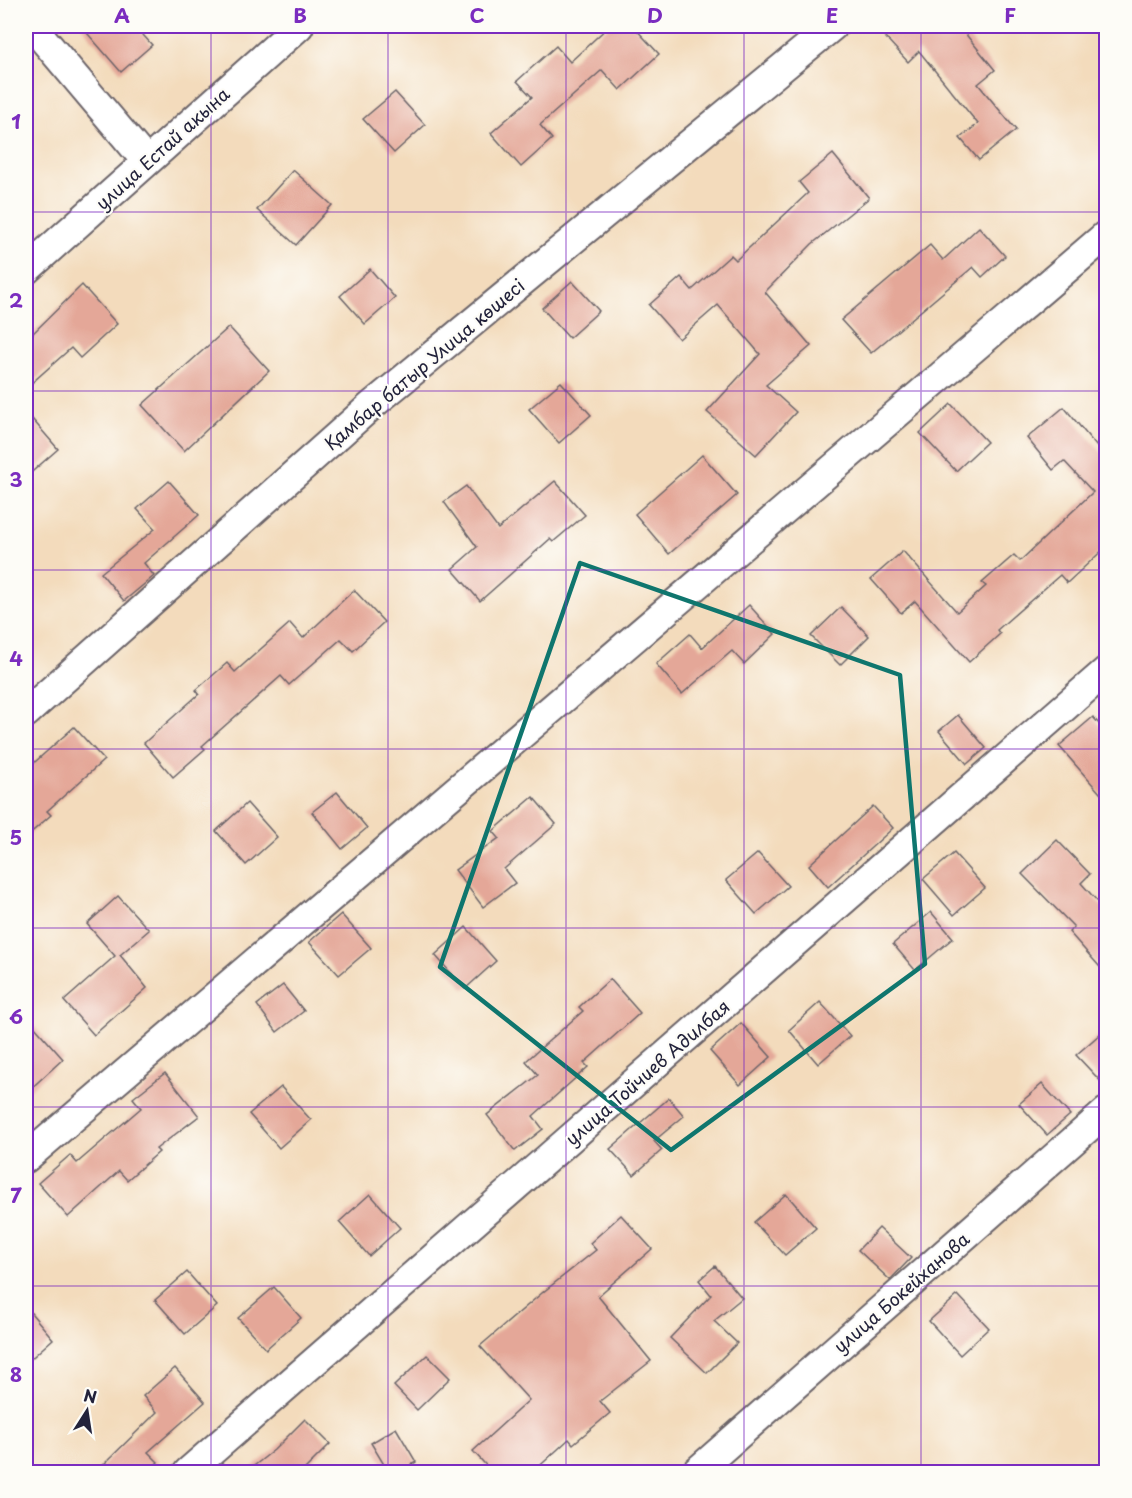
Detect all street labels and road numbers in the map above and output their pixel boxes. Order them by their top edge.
street label: улица Естай акына [89,80,236,216]
street label: Қамбар батыр Улица көшесі [318,272,530,456]
street label: улица Тойчиев Адилбая [559,993,735,1151]
street label: улица Бокейханова [827,1225,976,1359]

